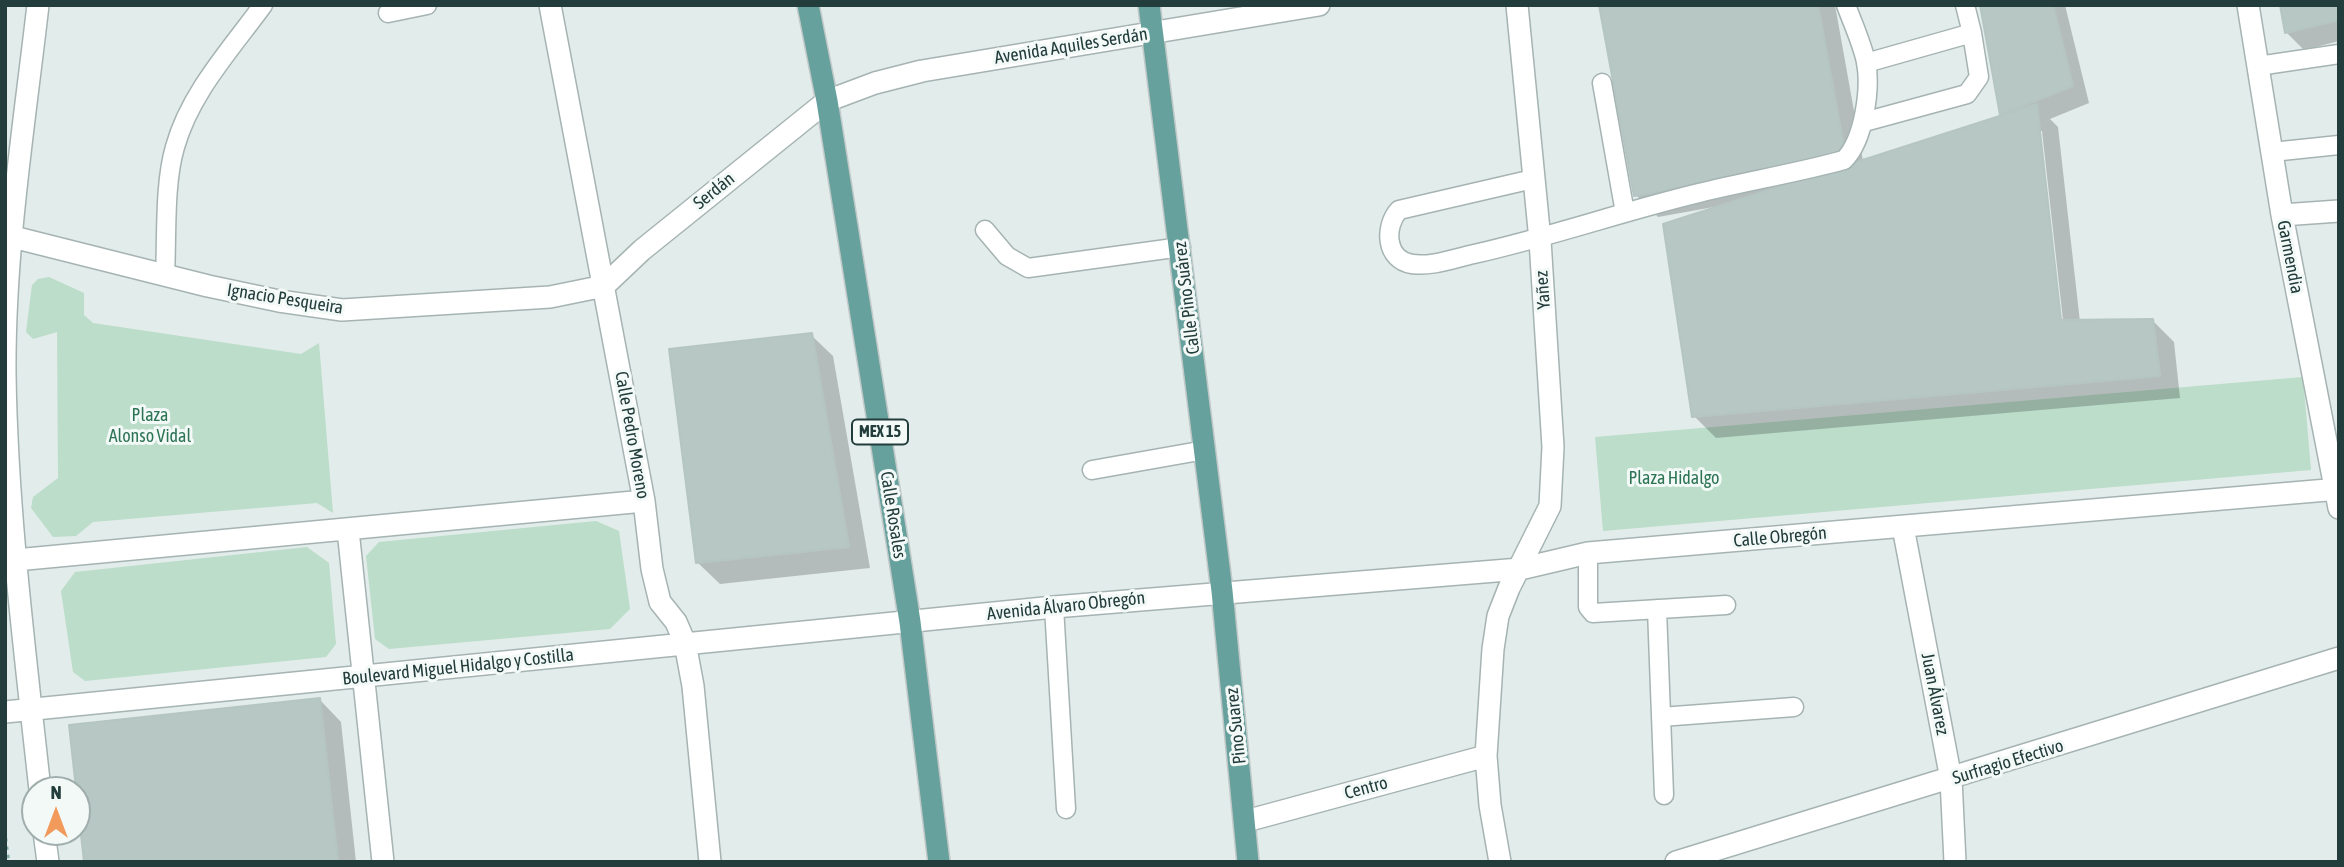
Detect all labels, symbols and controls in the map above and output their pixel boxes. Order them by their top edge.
street label: Avenida Aquiles Serdán [993,23,1149,69]
street label: Serdán [689,168,739,214]
street label: Garmendia [2272,219,2308,295]
street label: Calle Pino Suárez [1169,240,1205,356]
street label: Yañez [1531,270,1555,310]
street label: Ignacio Pesqueira [225,279,345,319]
street label: Calle Pedro Moreno [610,370,654,500]
park label: Plaza Alonso Vidal [109,404,191,446]
road number: MEX 15 [852,420,908,444]
park label: Plaza Hidalgo [1628,467,1720,489]
street label: Calle Rosales [875,470,911,560]
street label: Calle Obregón [1732,522,1828,552]
street label: Avenida Álvaro Obregón [986,587,1146,625]
street label: Boulevard Miguel Hidalgo y Costilla [341,644,575,690]
street label: Juan Álvarez [1916,651,1954,737]
street label: Pino Suarez [1221,687,1251,765]
street label: Surfragio Efectivo [1950,735,2066,789]
street label: Centro [1342,772,1390,804]
north arrow [21,776,91,846]
text: N [50,781,62,803]

